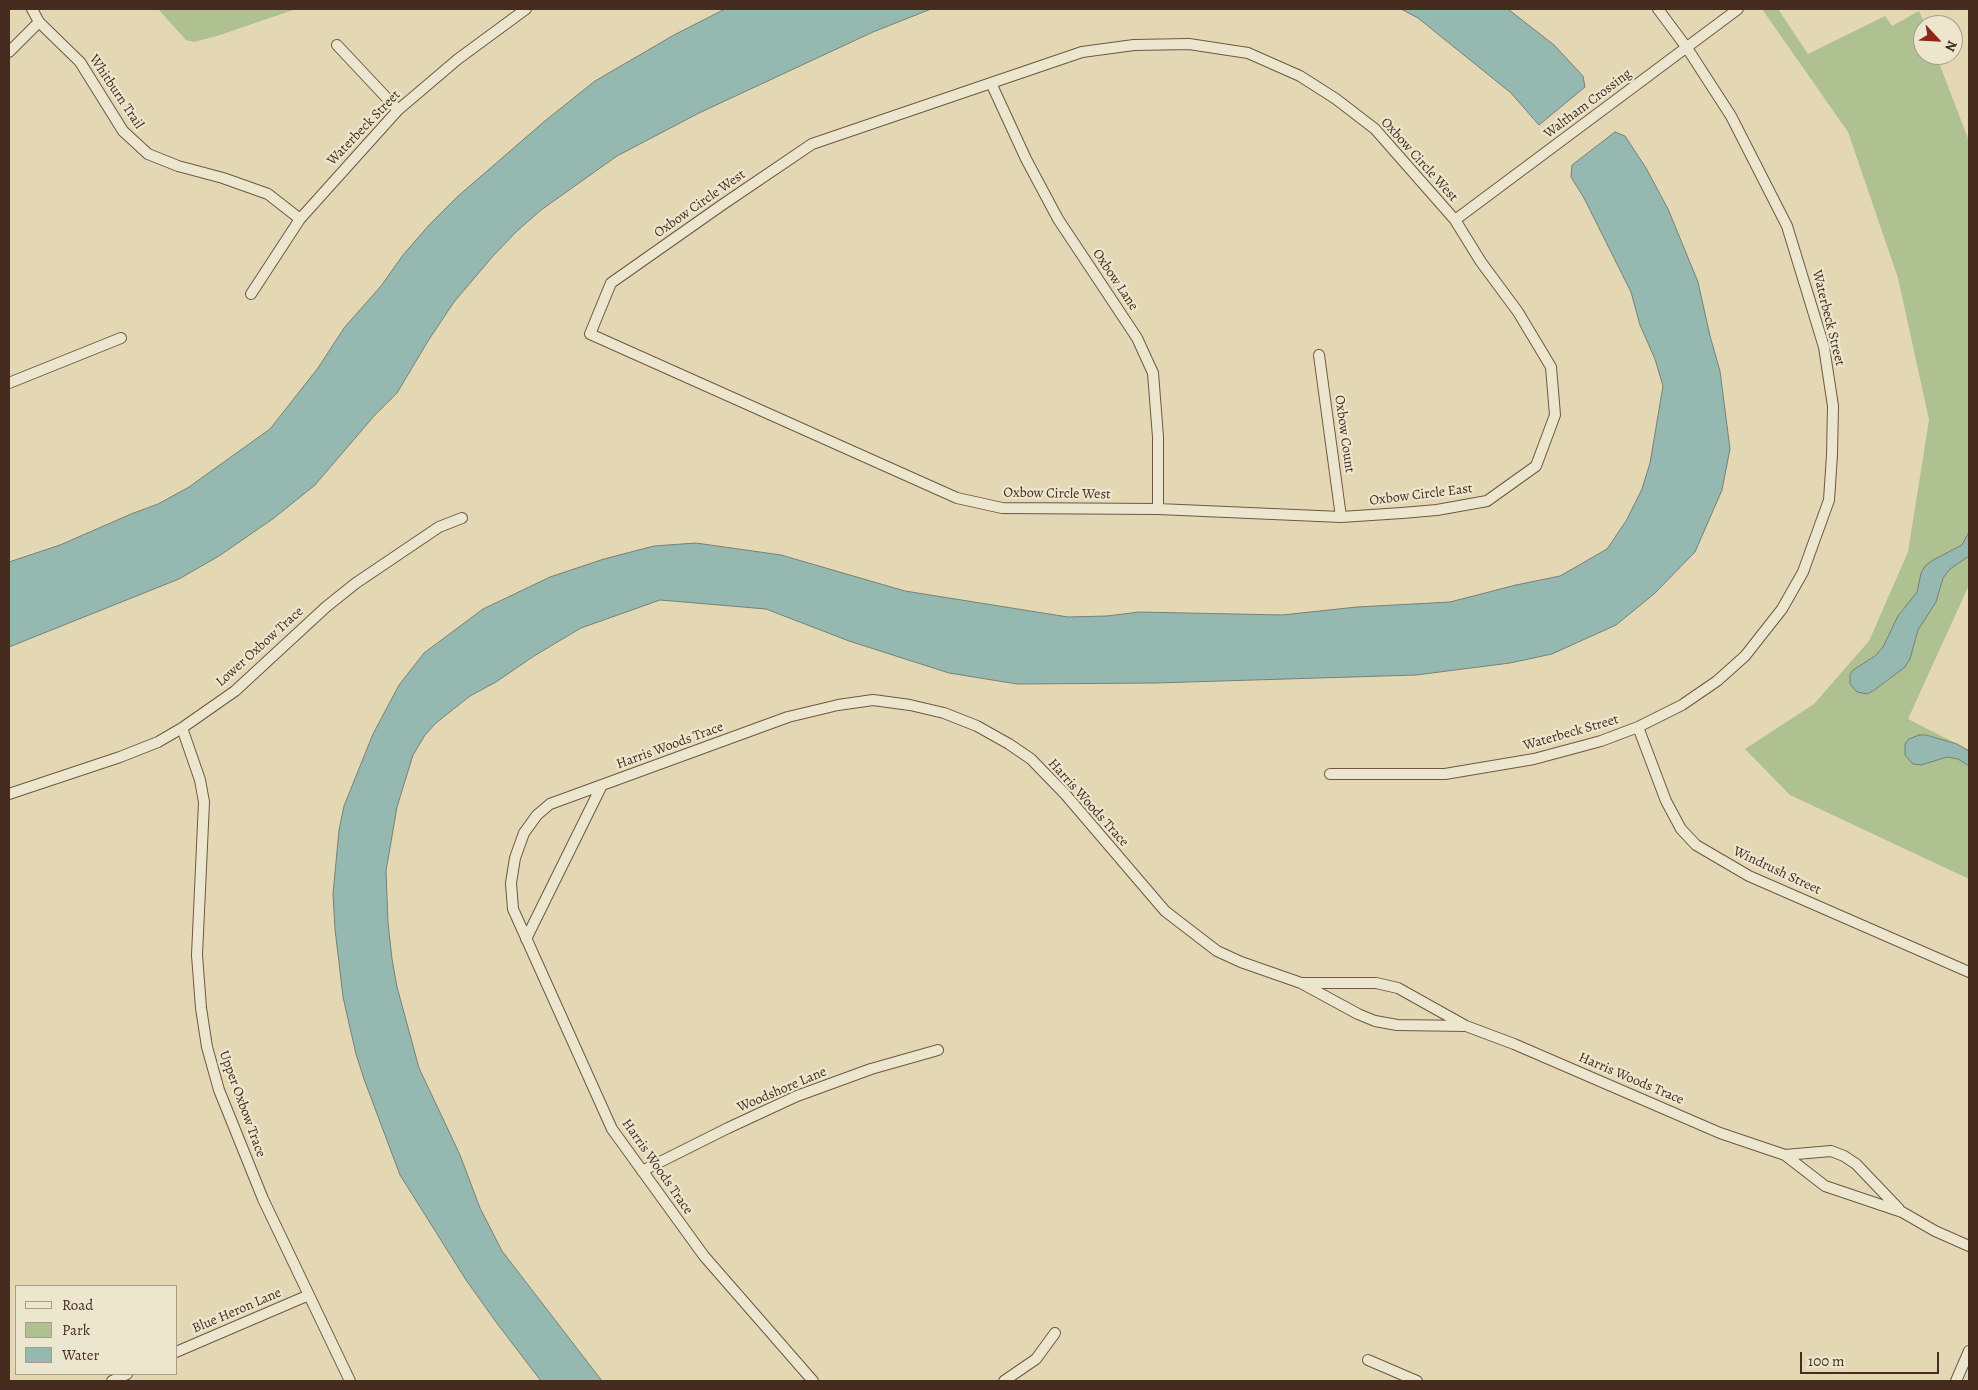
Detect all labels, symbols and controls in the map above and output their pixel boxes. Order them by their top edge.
north arrow [1913,15,1963,65]
text: N [1940,37,1962,55]
street label: Whitburn Trail [85,52,147,132]
street label: Waltham Crossing [1541,66,1635,142]
street label: Waterbeck Street [324,87,404,169]
street label: Oxbow Circle West [1377,114,1461,206]
street label: Oxbow Circle West [651,166,749,242]
street label: Oxbow Lane [1088,246,1142,314]
street label: Waterbeck Street [1808,268,1848,368]
street label: Oxbow Count [1330,394,1358,474]
street label: Oxbow Circle East [1369,480,1473,510]
street label: Oxbow Circle West [1003,485,1111,503]
street label: Lower Oxbow Trace [213,603,307,691]
street label: Waterbeck Street [1521,711,1621,755]
street label: Harris Woods Trace [614,719,726,773]
street label: Harris Woods Trace [1044,756,1132,850]
street label: Windrush Street [1730,843,1824,899]
street label: Upper Oxbow Trace [215,1048,269,1160]
street label: Harris Woods Trace [1576,1049,1686,1109]
street label: Woodshore Lane [735,1064,829,1116]
street label: Harris Woods Trace [618,1116,696,1218]
legend [15,1285,178,1375]
street label: Blue Heron Lane [190,1285,284,1337]
text: Road [62,1295,93,1315]
text: Park [62,1320,90,1340]
scale bar [1803,1342,1942,1374]
text: Water [62,1345,99,1365]
text: 100 m [1808,1351,1845,1371]

